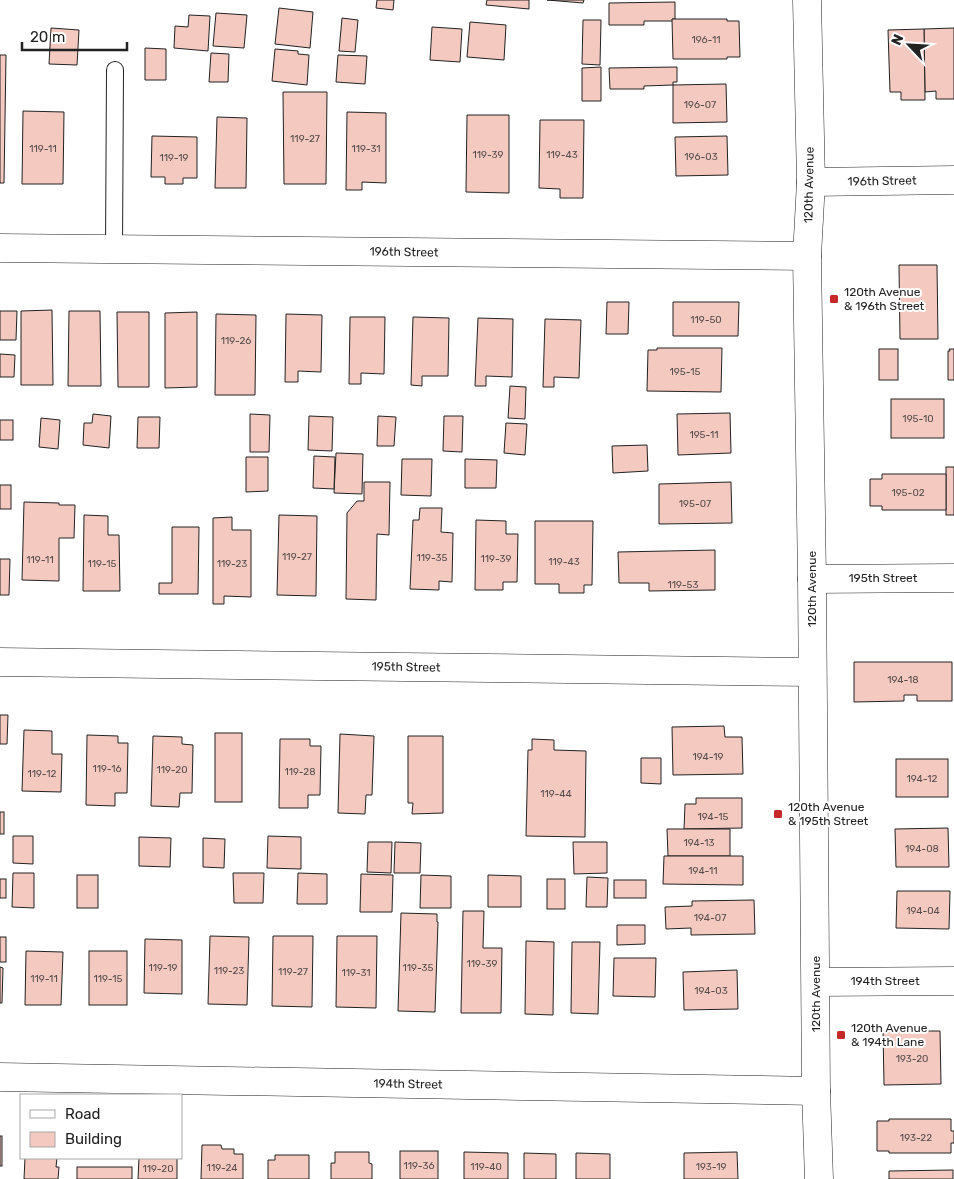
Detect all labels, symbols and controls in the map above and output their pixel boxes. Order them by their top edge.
scale bar [22,20,128,52]
north arrow [884,20,934,70]
text: 20 m [30,28,65,46]
text: N [888,32,908,48]
house number: 196-11 [691,34,721,46]
house number: 196-07 [684,99,716,111]
house number: 119-27 [290,133,320,145]
house number: 119-11 [29,143,57,155]
house number: 119-31 [351,143,381,155]
street label: 120th Avenue [801,146,817,223]
house number: 119-39 [473,149,504,161]
house number: 119-43 [546,149,578,161]
house number: 196-03 [684,151,718,163]
house number: 119-19 [159,152,189,164]
street label: 196th Street [847,173,917,189]
street label: 196th Street [369,244,439,260]
place label: 120th Avenue & 196th Street [844,285,925,313]
marker: 120th Avenue & 196th Street [828,293,840,305]
house number: 119-50 [690,314,722,326]
house number: 119-26 [221,335,251,347]
house number: 195-15 [670,366,700,378]
house number: 195-10 [902,413,934,425]
house number: 195-11 [689,429,719,441]
house number: 195-02 [891,487,925,499]
house number: 195-07 [679,498,711,510]
street label: 120th Avenue [805,550,819,627]
house number: 119-27 [282,551,312,563]
house number: 119-35 [417,552,448,564]
house number: 119-39 [481,553,512,565]
house number: 119-11 [26,554,54,566]
house number: 119-43 [548,556,580,568]
house number: 119-15 [87,558,117,570]
house number: 119-23 [217,558,247,570]
street label: 195th Street [848,571,918,585]
house number: 119-53 [667,579,699,591]
street label: 195th Street [371,659,441,675]
house number: 194-18 [887,674,919,686]
house number: 194-19 [693,751,724,763]
house number: 119-16 [92,763,122,775]
house number: 119-20 [156,764,188,776]
house number: 119-28 [284,766,316,778]
house number: 119-12 [28,768,57,780]
house number: 194-12 [907,773,938,785]
house number: 119-44 [540,788,572,800]
place label: 120th Avenue & 195th Street [788,800,869,828]
marker: 120th Avenue & 195th Street [772,808,784,820]
house number: 194-15 [698,811,729,823]
house number: 194-13 [683,837,715,849]
house number: 194-08 [905,843,939,855]
house number: 194-11 [688,865,718,877]
house number: 194-04 [906,905,940,917]
house number: 194-07 [694,912,726,924]
street label: 120th Avenue [809,955,823,1032]
house number: 119-39 [467,958,498,970]
house number: 119-19 [148,962,178,974]
house number: 119-35 [403,962,434,974]
house number: 119-23 [214,965,244,977]
house number: 119-27 [278,966,308,978]
house number: 119-31 [341,967,371,979]
house number: 119-11 [30,973,58,985]
house number: 119-15 [93,973,123,985]
street label: 194th Street [850,974,920,988]
house number: 194-03 [694,985,728,997]
place label: 120th Avenue & 194th Lane [851,1021,928,1049]
marker: 120th Avenue & 194th Lane [835,1029,847,1041]
house number: 193-20 [896,1053,928,1065]
street label: 194th Street [373,1076,443,1092]
legend [20,1094,182,1159]
text: Road [65,1105,101,1123]
text: Building [65,1130,122,1148]
house number: 193-22 [900,1132,932,1144]
house number: 119-36 [403,1160,435,1172]
house number: 119-40 [470,1161,502,1173]
house number: 193-19 [696,1161,726,1173]
house number: 119-24 [207,1162,237,1174]
house number: 119-20 [142,1163,174,1175]

